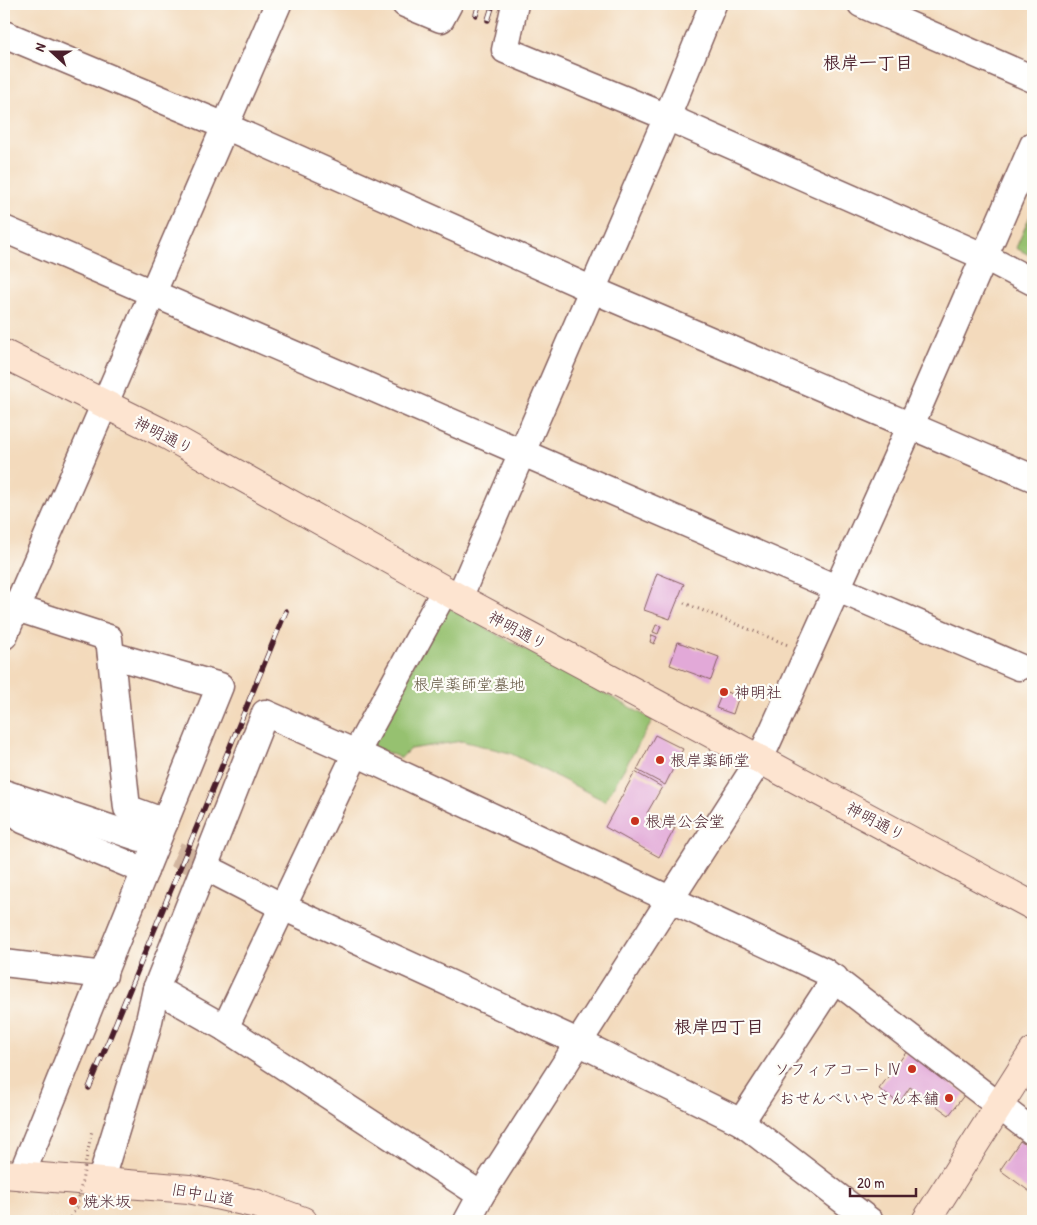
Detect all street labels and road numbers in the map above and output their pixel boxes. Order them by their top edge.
street label: 神明通り [130,411,198,459]
street label: 神明通り [485,605,551,655]
street label: 神明通り [843,796,909,846]
street label: 旧中山道 [170,1178,236,1210]

